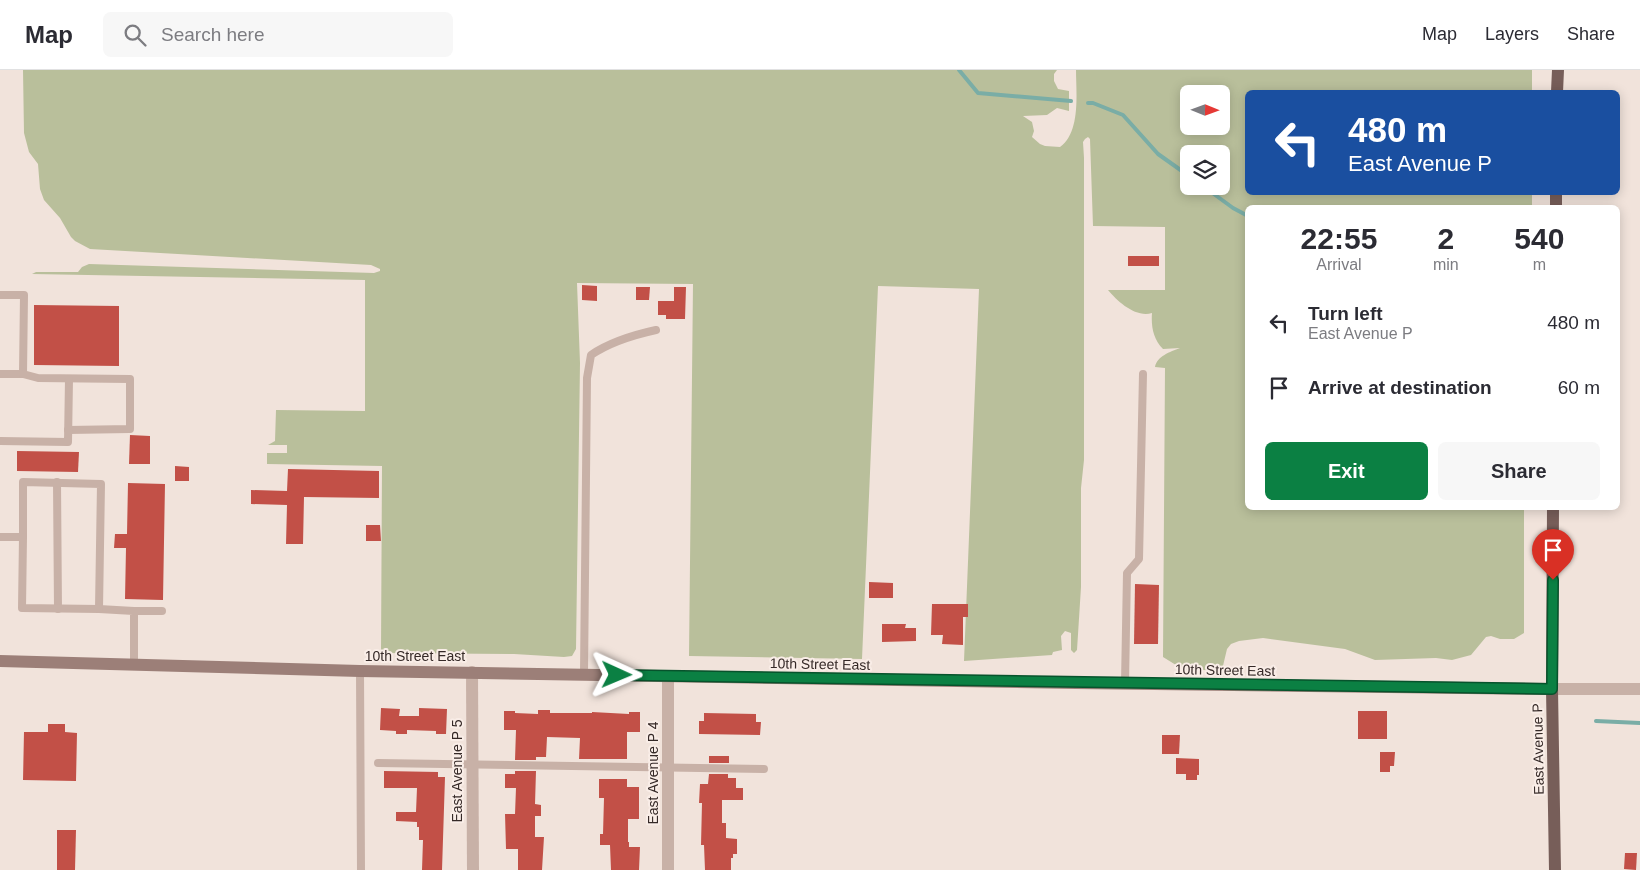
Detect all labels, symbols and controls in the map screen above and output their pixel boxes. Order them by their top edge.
search box [103,12,453,57]
text: Map [25,21,73,48]
icon: search [121,21,149,49]
text: Search here [161,24,265,45]
text: Map [1422,24,1457,44]
text: Layers [1485,24,1539,44]
text: Share [1567,24,1615,44]
north arrow [1180,85,1230,135]
map controls [1180,85,1230,195]
icon: left [1265,110,1330,175]
text: 480 m [1348,110,1447,149]
button: layers [1180,145,1230,195]
text: East Avenue P [1348,151,1492,176]
text: 22:55 [1301,222,1377,255]
text: 2 [1437,222,1454,255]
text: 540 [1514,222,1564,255]
text: Arrival [1316,256,1362,273]
text: min [1433,256,1459,273]
text: m [1533,256,1546,273]
text: Turn left [1308,303,1383,324]
icon: left [1265,309,1293,337]
text: 480 m [1547,312,1600,333]
text: East Avenue P [1308,325,1413,342]
icon: arrive [1265,374,1293,402]
text: Arrive at destination [1308,377,1492,398]
text: 60 m [1558,377,1600,398]
button: Exit [1265,442,1428,500]
button: Share [1438,442,1600,500]
pin [1532,529,1574,580]
icon: arrive [1539,536,1567,564]
street label: 10th Street East [365,648,465,664]
position arrow [590,648,642,700]
street label: 10th Street East [770,655,870,673]
street label: 10th Street East [1175,661,1275,679]
street label: East Avenue P [1529,703,1547,795]
street label: East Avenue P 5 [449,719,465,823]
street label: East Avenue P 4 [645,721,661,825]

